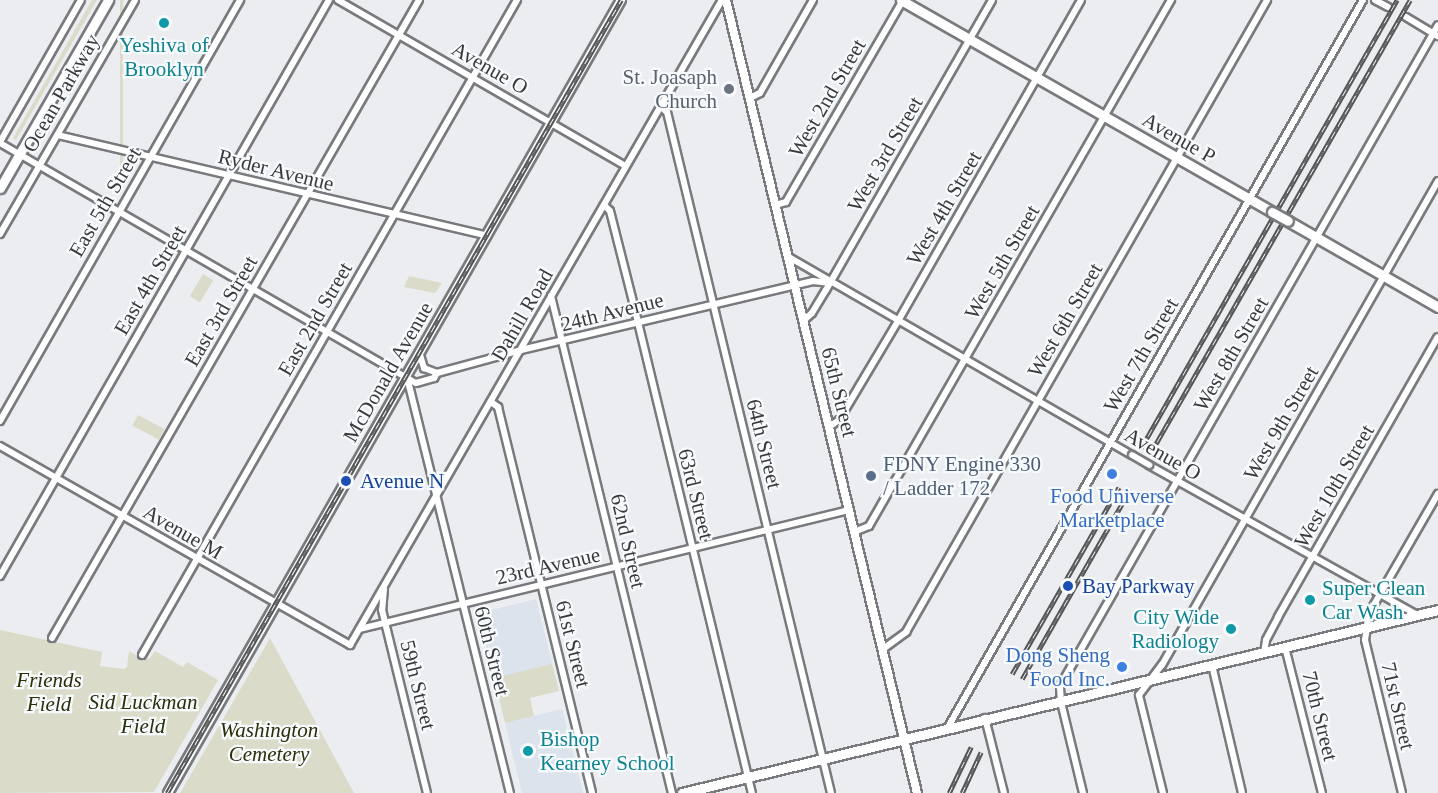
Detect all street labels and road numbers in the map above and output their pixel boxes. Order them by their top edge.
street label: Ocean Parkway [17,29,105,157]
street label: West 2nd Street [783,34,871,162]
street label: Avenue O [447,36,533,100]
street label: West 3rd Street [842,92,928,216]
street label: Avenue P [1138,107,1220,169]
street label: East 5th Street [63,143,147,261]
street label: Ryder Avenue [215,143,337,197]
street label: West 4th Street [901,146,987,270]
street label: West 5th Street [959,200,1045,324]
street label: East 4th Street [108,221,192,339]
street label: East 3rd Street [179,251,263,371]
street label: East 2nd Street [272,258,358,380]
street label: West 6th Street [1022,258,1108,382]
street label: Dahill Road [486,265,558,365]
street label: 24th Avenue [557,287,667,337]
street label: West 8th Street [1188,292,1274,416]
street label: West 7th Street [1098,293,1184,417]
street label: McDonald Avenue [337,297,439,447]
street label: 65th Street [816,345,862,439]
street label: West 9th Street [1238,361,1324,485]
street label: 64th Street [741,397,787,491]
street label: West 10th Street [1289,420,1379,552]
street label: Avenue O [1120,422,1206,486]
street label: 63rd Street [673,446,719,542]
street label: 62nd Street [605,491,651,591]
street label: Avenue M [139,499,227,565]
street label: 23rd Avenue [493,542,603,590]
street label: 61st Street [550,598,596,690]
street label: 60th Street [469,604,515,698]
street label: 59th Street [395,638,441,732]
street label: 71st Street [1376,660,1420,752]
street label: 70th Street [1297,669,1343,763]

